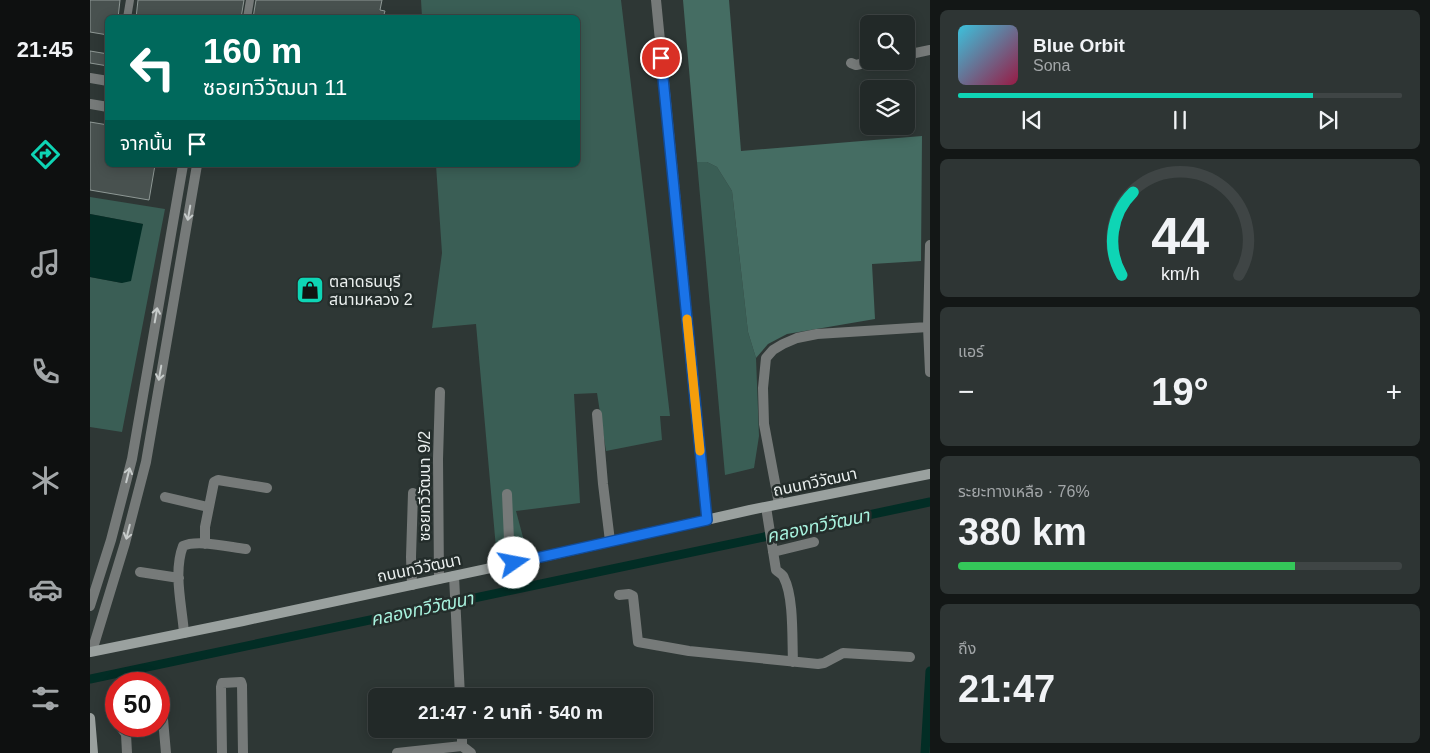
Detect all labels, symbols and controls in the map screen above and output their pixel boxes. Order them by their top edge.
map controls [860,15,915,135]
button: search [860,15,915,70]
text: 160 m [203,31,302,70]
icon: left [120,35,185,100]
text: Blue Orbit [1033,35,1125,56]
text: 21:45 [17,37,73,62]
pin [640,37,682,79]
icon: arrive [647,44,675,72]
text: Sona [1033,57,1070,74]
text: ซอยทวีวัฒนา 11 [203,75,347,100]
button: layers [860,80,915,135]
icon: previous [1018,106,1046,134]
icon: pause [1166,106,1194,134]
icon: next [1314,106,1342,134]
icon: arrive [183,130,211,158]
text: จากนั้น [120,133,173,154]
icon: directions [28,137,63,172]
one-way arrow [183,205,193,221]
text: 44 [1151,207,1209,265]
icon: music [28,246,63,281]
text: km/h [1161,264,1199,284]
place label: ตลาดธนบุรี สนามหลวง 2 [329,273,413,308]
shop icon: ตลาดธนบุรี สนามหลวง 2 [295,275,325,305]
one-way arrow [152,307,162,323]
text: แอร์ [958,343,984,360]
icon: phone [28,354,63,389]
one-way arrow [155,365,165,381]
text: 19° [1151,371,1209,413]
text: − [958,376,974,407]
text: + [1386,376,1402,407]
street label: ซอยทวีวัฒนา 9/2 [416,431,433,541]
icon: climate [28,463,63,498]
street label: ถนนทวีวัฒนา [771,465,859,499]
one-way arrow [124,467,133,483]
text: ระยะทางเหลือ · 76% [958,483,1090,500]
water label: คลองทวีวัฒนา [765,505,872,547]
text: 380 km [958,511,1087,553]
one-way arrow [122,523,132,539]
position arrow [487,536,539,588]
street label: ถนนทวีวัฒนา [375,551,463,585]
icon: car [28,572,63,607]
water label: คลองทวีวัฒนา [369,588,476,630]
text: ถึง [958,640,976,657]
text: 21:47 [958,668,1055,710]
speed limit sign: 50 [105,672,170,737]
icon: filters [28,681,63,716]
text: 21:47 · 2 นาที · 540 m [418,702,603,723]

